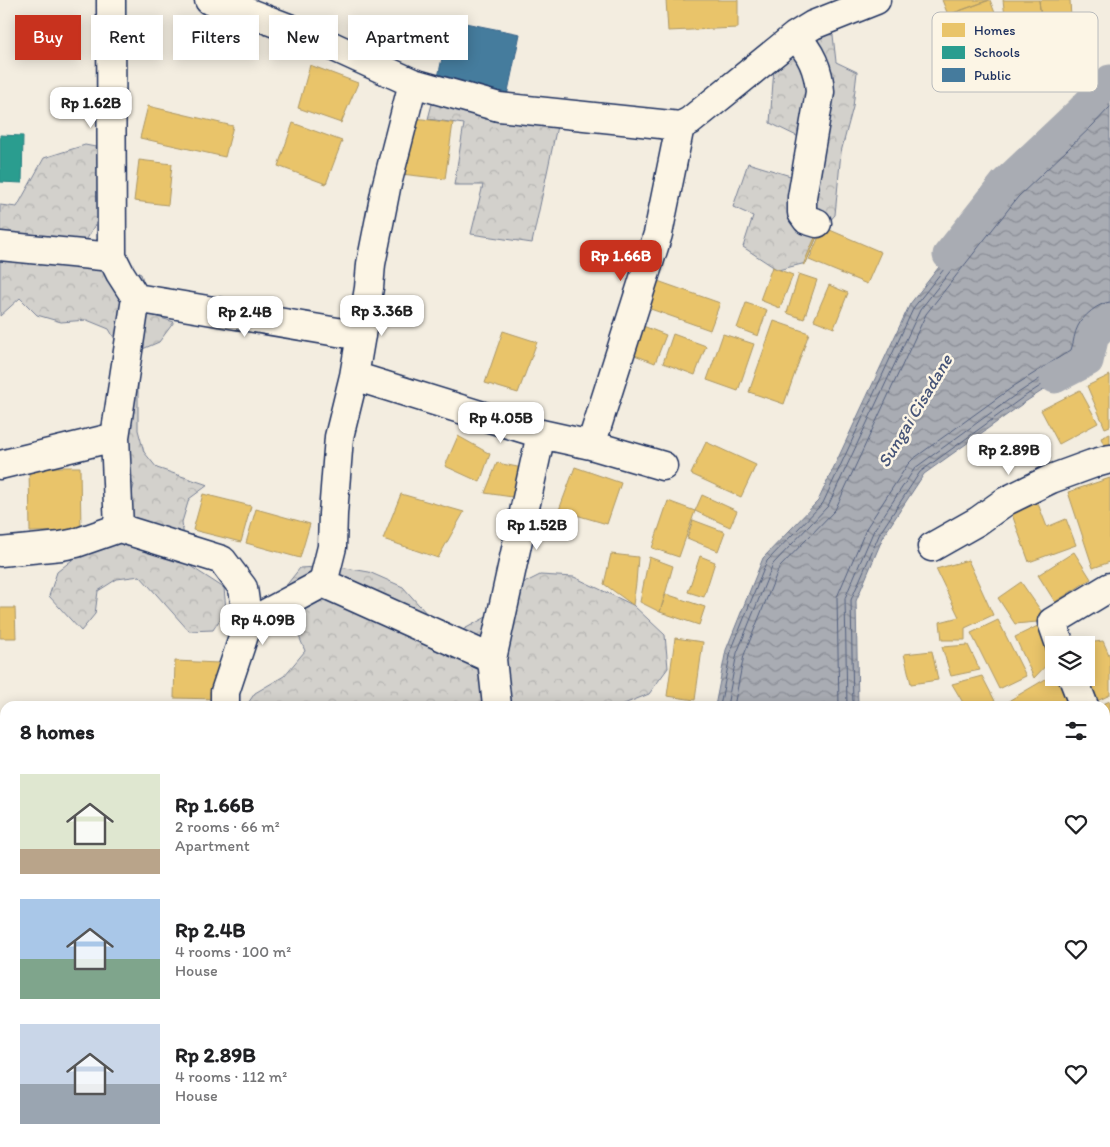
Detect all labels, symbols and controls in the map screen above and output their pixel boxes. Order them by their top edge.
legend [932,12,1098,92]
chip: Buy [15,15,81,60]
chip: Rent [91,15,163,60]
chip: Filters [173,15,259,60]
chip: New [269,15,338,60]
chip: Apartment [348,15,468,60]
text: Homes [974,22,1016,39]
text: Schools [974,44,1020,61]
text: Public [974,67,1012,84]
pin: Rp 1.62B [39,86,143,129]
text: Rp 1.62B [61,93,121,112]
pin: Rp 1.66B [569,240,673,282]
text: Rp 1.66B [591,246,651,265]
pin: Rp 3.36B [330,294,434,337]
pin: Rp 2.4B [199,296,291,338]
text: Rp 3.36B [351,301,413,320]
text: Rp 2.4B [218,302,272,321]
water label: Sungai Cisadane [873,350,958,471]
pin: Rp 4.05B [449,402,553,444]
text: Rp 4.05B [469,408,533,427]
pin: Rp 2.89B [957,434,1061,476]
text: Rp 2.89B [978,440,1040,459]
pin: Rp 1.52B [485,508,589,551]
text: Rp 1.52B [507,515,567,534]
pin: Rp 4.09B [211,604,315,646]
text: Rp 4.09B [231,610,295,629]
map controls [1045,636,1095,686]
button: layers [1045,636,1095,686]
icon: filters [1062,717,1090,745]
text: 8 homes [20,719,95,744]
text: Rp 1.66B [175,792,254,817]
icon: home [60,794,120,854]
icon: heart [1062,810,1090,838]
text: 2 rooms · 66 m² [175,817,280,836]
text: Apartment [175,836,250,855]
text: Rp 2.4B [175,917,246,942]
icon: home [60,919,120,979]
icon: heart [1062,935,1090,963]
text: 4 rooms · 100 m² [175,942,291,961]
text: House [175,961,218,980]
text: Rp 2.89B [175,1042,256,1067]
icon: home [60,1044,120,1104]
icon: heart [1062,1060,1090,1088]
text: 4 rooms · 112 m² [175,1067,287,1086]
text: House [175,1086,218,1105]

